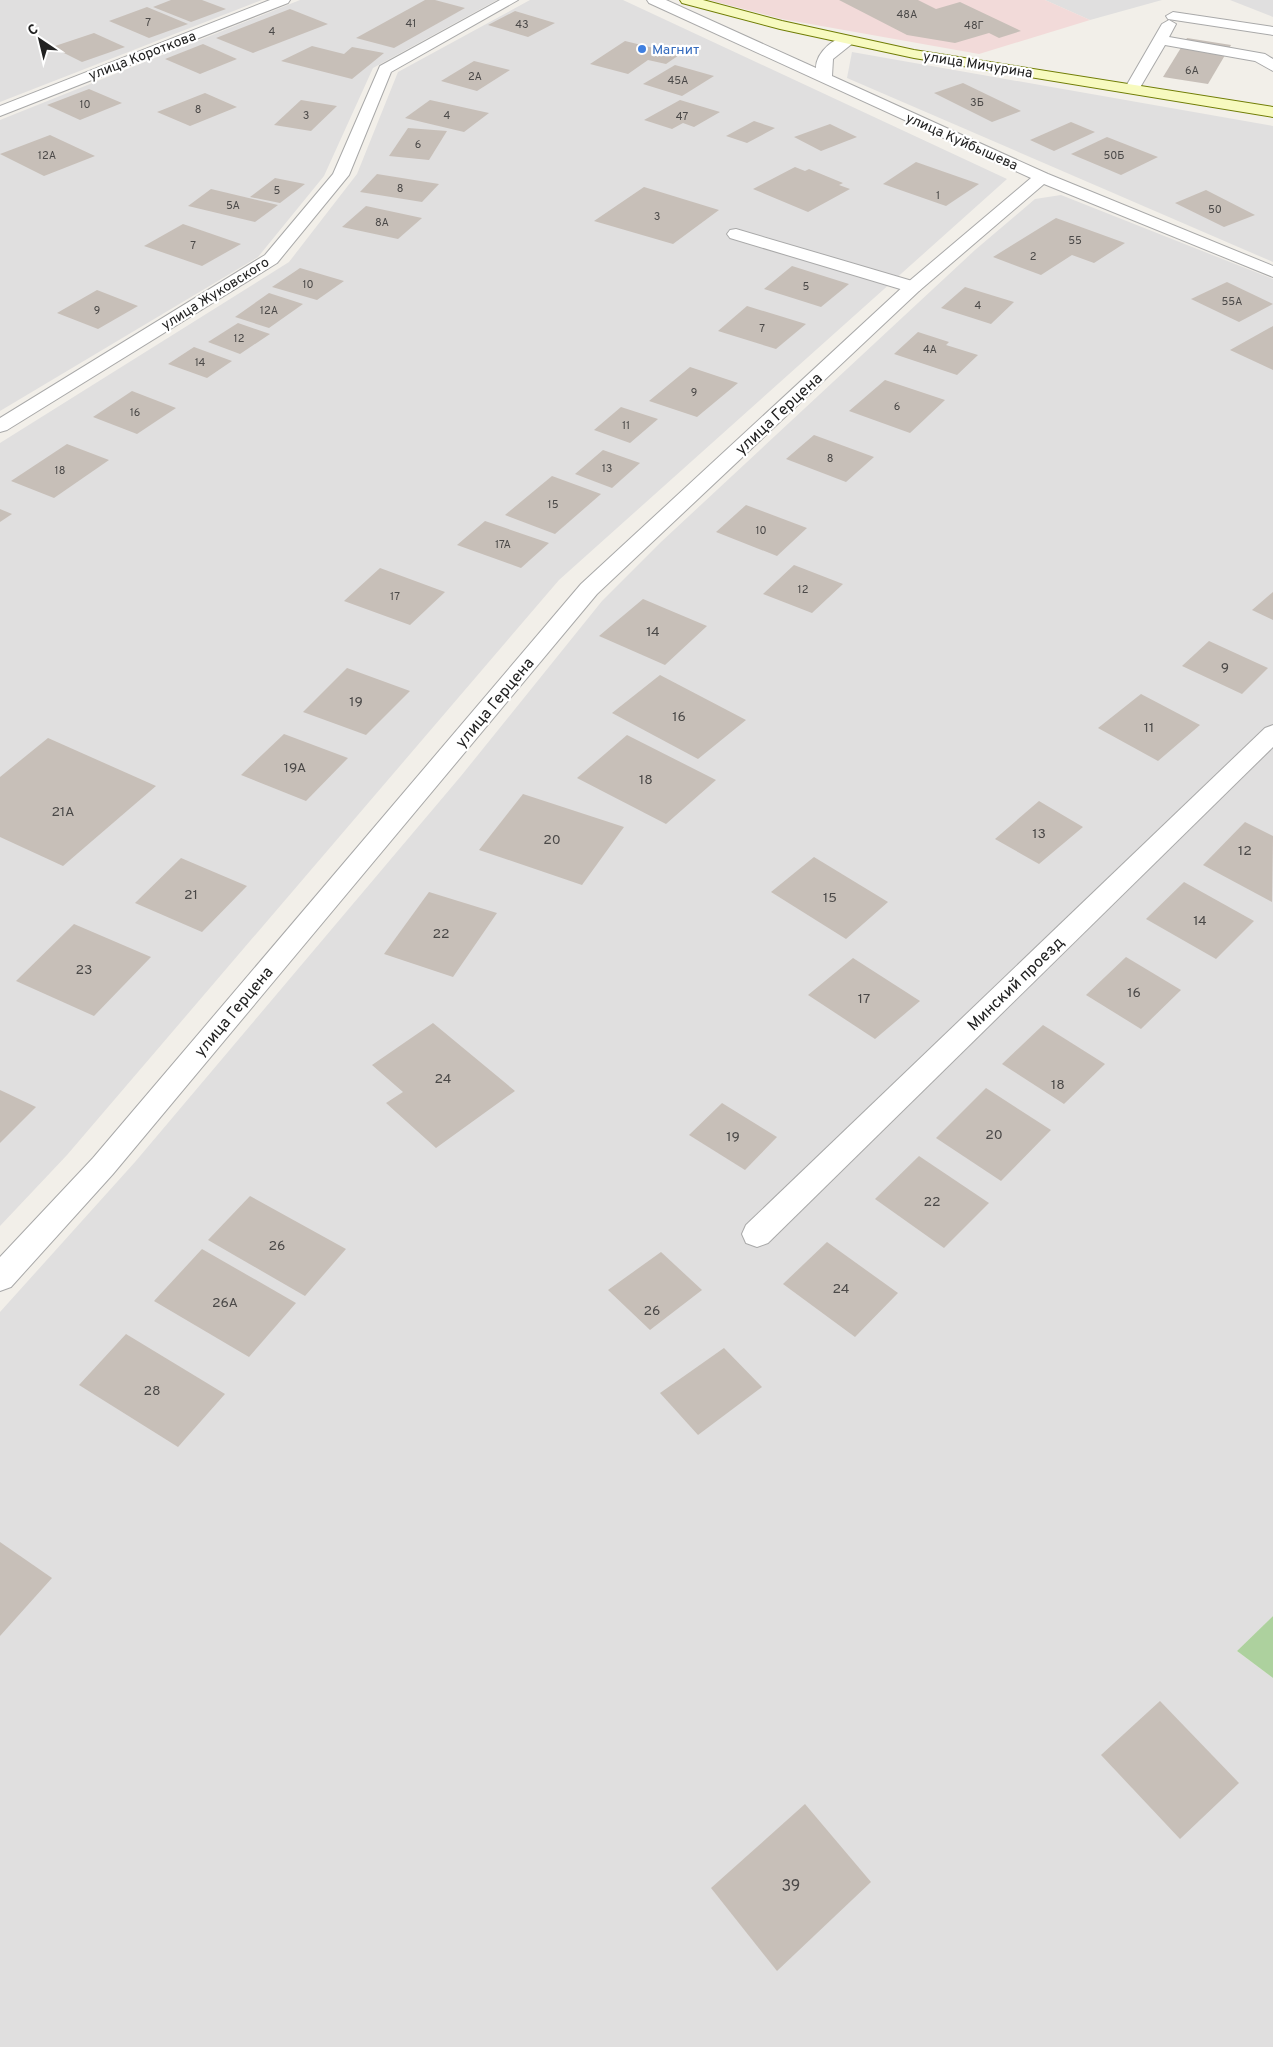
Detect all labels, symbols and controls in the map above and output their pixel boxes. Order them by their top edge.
house number: 48А [897,8,917,22]
north arrow [15,15,65,65]
house number: 7 [145,16,151,30]
house number: 41 [406,17,416,31]
house number: 43 [515,18,529,32]
house number: 48Г [964,19,984,33]
text: С [25,21,42,40]
house number: 4 [269,25,276,39]
street label: улица Короткова [86,28,199,85]
place label: Магнит [652,42,699,59]
marker: Магнит [636,43,648,55]
street label: улица Мичурина [922,48,1034,83]
house number: 6А [1185,64,1199,78]
house number: 2А [468,70,482,84]
house number: 45А [668,74,688,88]
house number: 3Б [970,96,984,110]
house number: 10 [79,98,91,112]
house number: 8 [195,103,201,117]
house number: 3 [303,109,309,123]
house number: 4 [444,109,451,123]
house number: 47 [676,110,688,124]
street label: улица Куйбышева [903,110,1020,175]
house number: 6 [415,138,421,152]
house number: 12А [38,149,56,163]
house number: 50Б [1103,149,1125,163]
house number: 8 [397,182,403,196]
house number: 5 [274,184,281,198]
house number: 1 [936,189,940,203]
house number: 5А [226,199,240,213]
house number: 50 [1208,203,1222,217]
house number: 3 [654,210,660,224]
house number: 8А [375,216,389,230]
house number: 55 [1068,234,1082,248]
house number: 7 [190,239,196,253]
house number: 2 [1030,250,1036,264]
street label: улица Жуковского [159,254,273,334]
house number: 10 [302,278,314,292]
house number: 5 [803,280,810,294]
house number: 55А [1222,295,1242,309]
house number: 4 [975,299,982,313]
house number: 9 [94,304,100,318]
house number: 12А [260,304,278,318]
house number: 7 [759,322,765,336]
house number: 12 [234,332,244,346]
house number: 4А [923,343,937,357]
house number: 14 [195,356,206,370]
street label: улица Герцена [732,369,827,460]
house number: 9 [691,386,697,400]
house number: 6 [894,400,900,414]
house number: 16 [130,406,140,420]
house number: 11 [622,419,630,433]
house number: 8 [827,452,833,466]
house number: 13 [602,462,612,476]
house number: 18 [55,464,65,478]
house number: 15 [548,498,559,512]
house number: 10 [755,524,767,538]
house number: 17А [495,538,511,552]
house number: 12 [798,583,808,597]
house number: 17 [390,590,400,604]
house number: 14 [646,624,660,641]
street label: улица Герцена [452,654,539,753]
house number: 9 [1221,660,1229,677]
house number: 19 [349,694,363,711]
house number: 16 [672,709,686,726]
house number: 11 [1144,720,1154,737]
house number: 19А [284,760,306,777]
house number: 18 [639,772,653,789]
house number: 21А [52,804,74,821]
house number: 13 [1032,826,1046,843]
house number: 20 [543,832,561,849]
house number: 12 [1238,843,1252,860]
house number: 21 [184,887,198,904]
house number: 15 [823,890,837,907]
house number: 14 [1193,913,1207,930]
house number: 22 [432,926,450,943]
street label: Минский проезд [964,933,1069,1036]
house number: 23 [76,962,93,979]
street label: улица Герцена [191,963,278,1062]
house number: 16 [1127,985,1141,1002]
house number: 17 [858,991,870,1008]
house number: 24 [434,1071,452,1088]
house number: 18 [1051,1077,1065,1094]
house number: 20 [985,1127,1003,1144]
house number: 19 [726,1129,740,1146]
house number: 22 [923,1194,941,1211]
house number: 26 [269,1238,285,1255]
house number: 24 [832,1281,850,1298]
house number: 26А [212,1295,238,1312]
house number: 26 [644,1303,660,1320]
house number: 28 [143,1383,161,1400]
house number: 39 [782,1877,800,1897]

